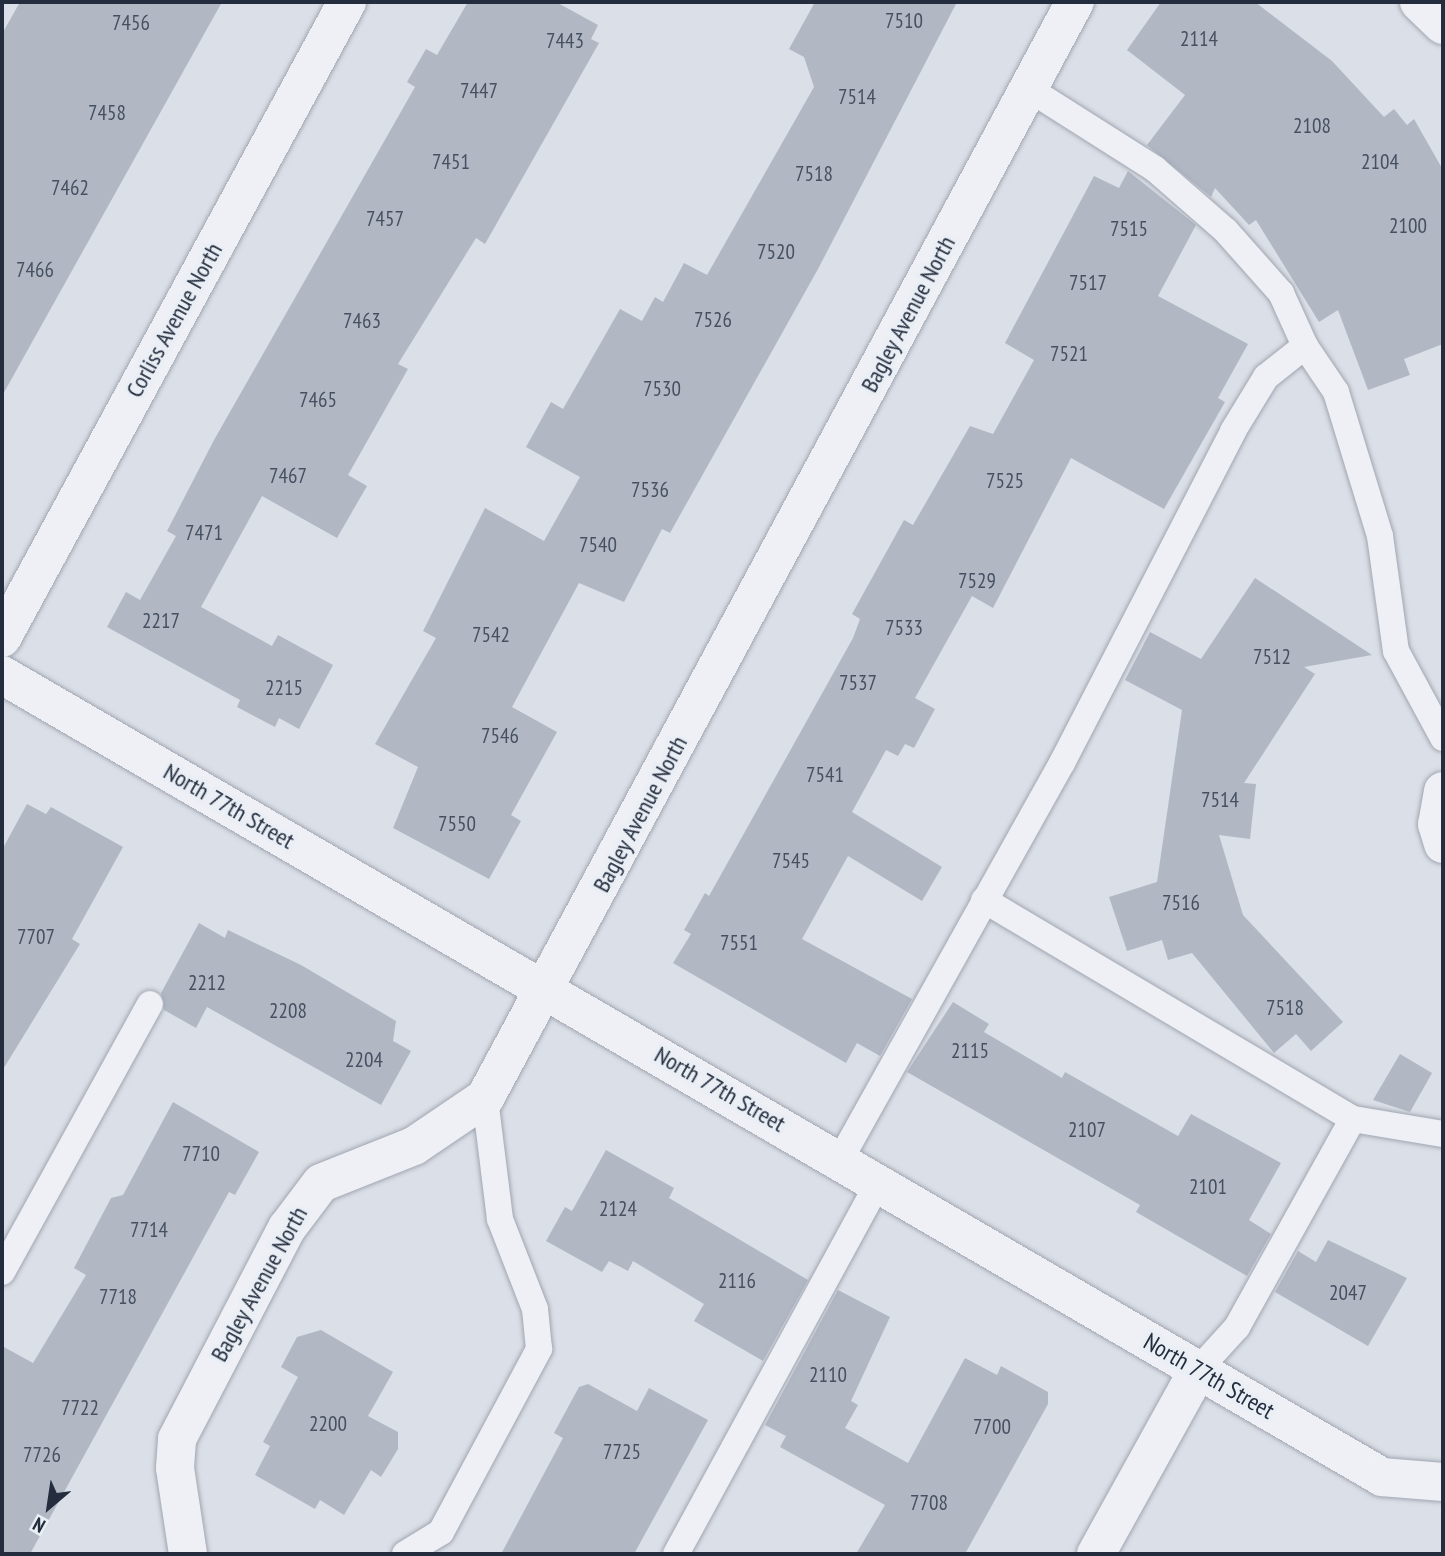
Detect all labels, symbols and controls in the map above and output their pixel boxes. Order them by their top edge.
house number: 7510 [885,8,923,34]
house number: 7456 [112,10,150,36]
house number: 2114 [1180,26,1218,52]
house number: 7443 [546,28,584,54]
house number: 7447 [460,78,498,104]
house number: 7514 [838,84,876,110]
house number: 7458 [88,100,126,126]
house number: 2108 [1293,113,1331,139]
house number: 7451 [432,149,470,175]
house number: 2104 [1361,149,1399,175]
house number: 7518 [795,161,833,187]
house number: 7462 [51,175,89,201]
house number: 7457 [366,206,404,232]
house number: 2100 [1389,213,1427,239]
house number: 7515 [1110,216,1148,242]
street label: Bagley Avenue North [854,230,962,398]
street label: Corliss Avenue North [120,237,228,403]
house number: 7520 [757,239,795,265]
house number: 7466 [16,257,54,283]
house number: 7517 [1069,270,1107,296]
house number: 7526 [694,307,732,333]
house number: 7463 [343,308,381,334]
house number: 7521 [1050,341,1088,367]
house number: 7530 [643,376,681,402]
house number: 7465 [299,387,337,413]
house number: 7467 [269,463,307,489]
house number: 7525 [986,468,1024,494]
house number: 7536 [631,477,669,503]
house number: 7471 [185,520,223,546]
house number: 7540 [579,532,617,558]
house number: 7529 [958,568,996,594]
house number: 2217 [142,608,180,634]
house number: 7533 [885,615,923,641]
house number: 7542 [472,622,510,648]
house number: 7512 [1253,644,1291,670]
house number: 7537 [839,670,877,696]
house number: 2215 [265,675,303,701]
house number: 7546 [481,723,519,749]
street label: Bagley Avenue North [586,730,694,898]
street label: North 77th Street [159,757,299,855]
house number: 7541 [806,762,844,788]
house number: 7514 [1201,787,1239,813]
house number: 7550 [438,811,476,837]
house number: 7545 [772,848,810,874]
house number: 7516 [1162,890,1200,916]
house number: 7707 [17,924,55,950]
house number: 7551 [720,930,758,956]
house number: 2212 [188,970,226,996]
house number: 7518 [1266,995,1304,1021]
house number: 2208 [269,998,307,1024]
house number: 2115 [951,1038,989,1064]
street label: North 77th Street [650,1040,790,1138]
house number: 2204 [345,1047,383,1073]
house number: 2107 [1068,1117,1106,1143]
house number: 7710 [182,1141,220,1167]
house number: 2101 [1189,1174,1227,1200]
house number: 2124 [599,1196,637,1222]
street label: Bagley Avenue North [204,1201,314,1367]
house number: 7714 [130,1217,168,1243]
house number: 2116 [718,1268,756,1294]
house number: 2047 [1329,1280,1367,1306]
house number: 7718 [99,1284,137,1310]
street label: North 77th Street [1139,1327,1279,1425]
house number: 2110 [809,1362,847,1388]
house number: 7722 [61,1395,99,1421]
house number: 2200 [309,1411,347,1437]
house number: 7700 [973,1414,1011,1440]
house number: 7725 [603,1439,641,1465]
house number: 7726 [23,1442,61,1468]
north arrow [14,1472,84,1542]
house number: 7708 [910,1490,948,1516]
text: N [29,1512,49,1538]

